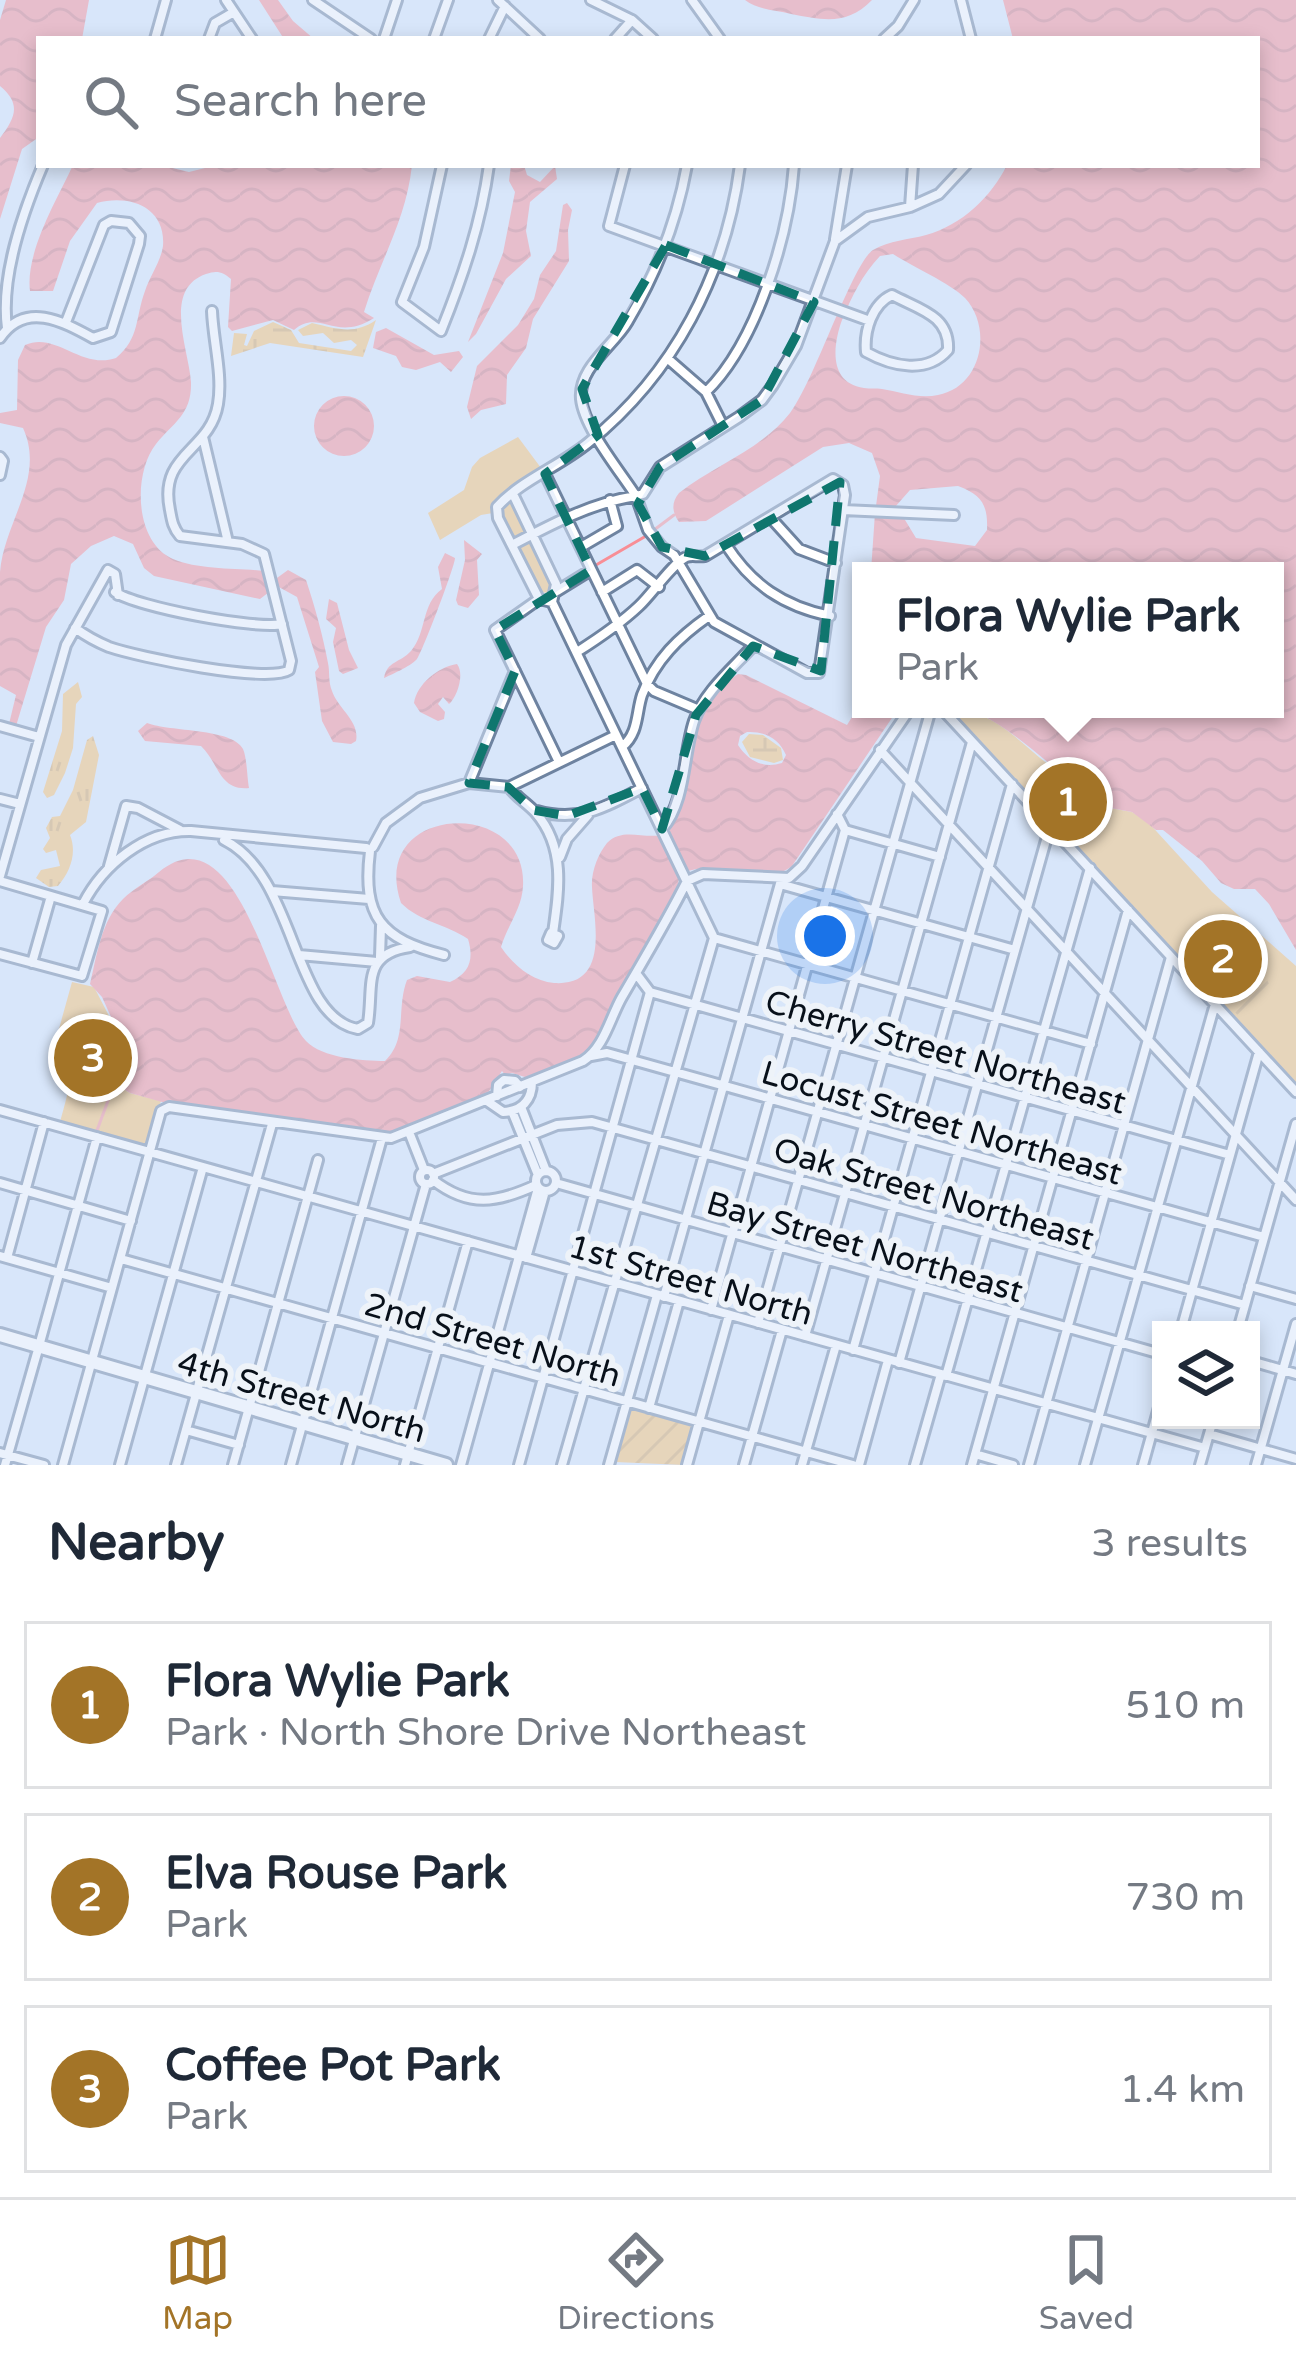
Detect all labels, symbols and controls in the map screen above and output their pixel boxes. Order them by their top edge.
search box [36,36,1260,168]
icon: search [78,69,144,135]
text: Search here [174,75,427,129]
popup [852,562,1284,718]
text: Flora Wylie Park [896,590,1240,644]
text: Park [896,644,979,691]
pin: 1 [1029,757,1107,847]
your location [795,906,855,966]
pin: 2 [1184,914,1262,1004]
street label: Cherry Street Northeast [761,982,1130,1123]
pin: 3 [54,1013,132,1103]
street label: Locust Street Northeast [757,1053,1126,1194]
street label: Oak Street Northeast [769,1130,1098,1259]
street label: Bay Street Northeast [702,1184,1027,1311]
street label: 1st Street North [564,1227,817,1334]
street label: 2nd Street North [360,1285,625,1396]
map controls [1152,1321,1260,1429]
button: layers [1152,1321,1260,1429]
street label: 4th Street North [173,1343,430,1452]
text: Nearby [48,1512,225,1574]
text: 3 results [1091,1520,1248,1567]
text: Flora Wylie Park [165,1655,510,1709]
text: 1 [78,1682,102,1729]
text: 510 m [1126,1682,1245,1729]
text: Park · North Shore Drive Northeast [165,1709,806,1756]
text: Elva Rouse Park [165,1847,507,1901]
text: 2 [78,1874,102,1921]
text: 730 m [1126,1874,1245,1921]
text: Park [165,1901,248,1948]
text: Coffee Pot Park [165,2039,501,2093]
text: 3 [78,2066,102,2113]
text: 1.4 km [1119,2066,1245,2113]
text: Park [165,2093,248,2140]
tab: Map [162,2227,233,2338]
tab: Directions [557,2227,715,2338]
tab: Saved [1039,2227,1134,2338]

